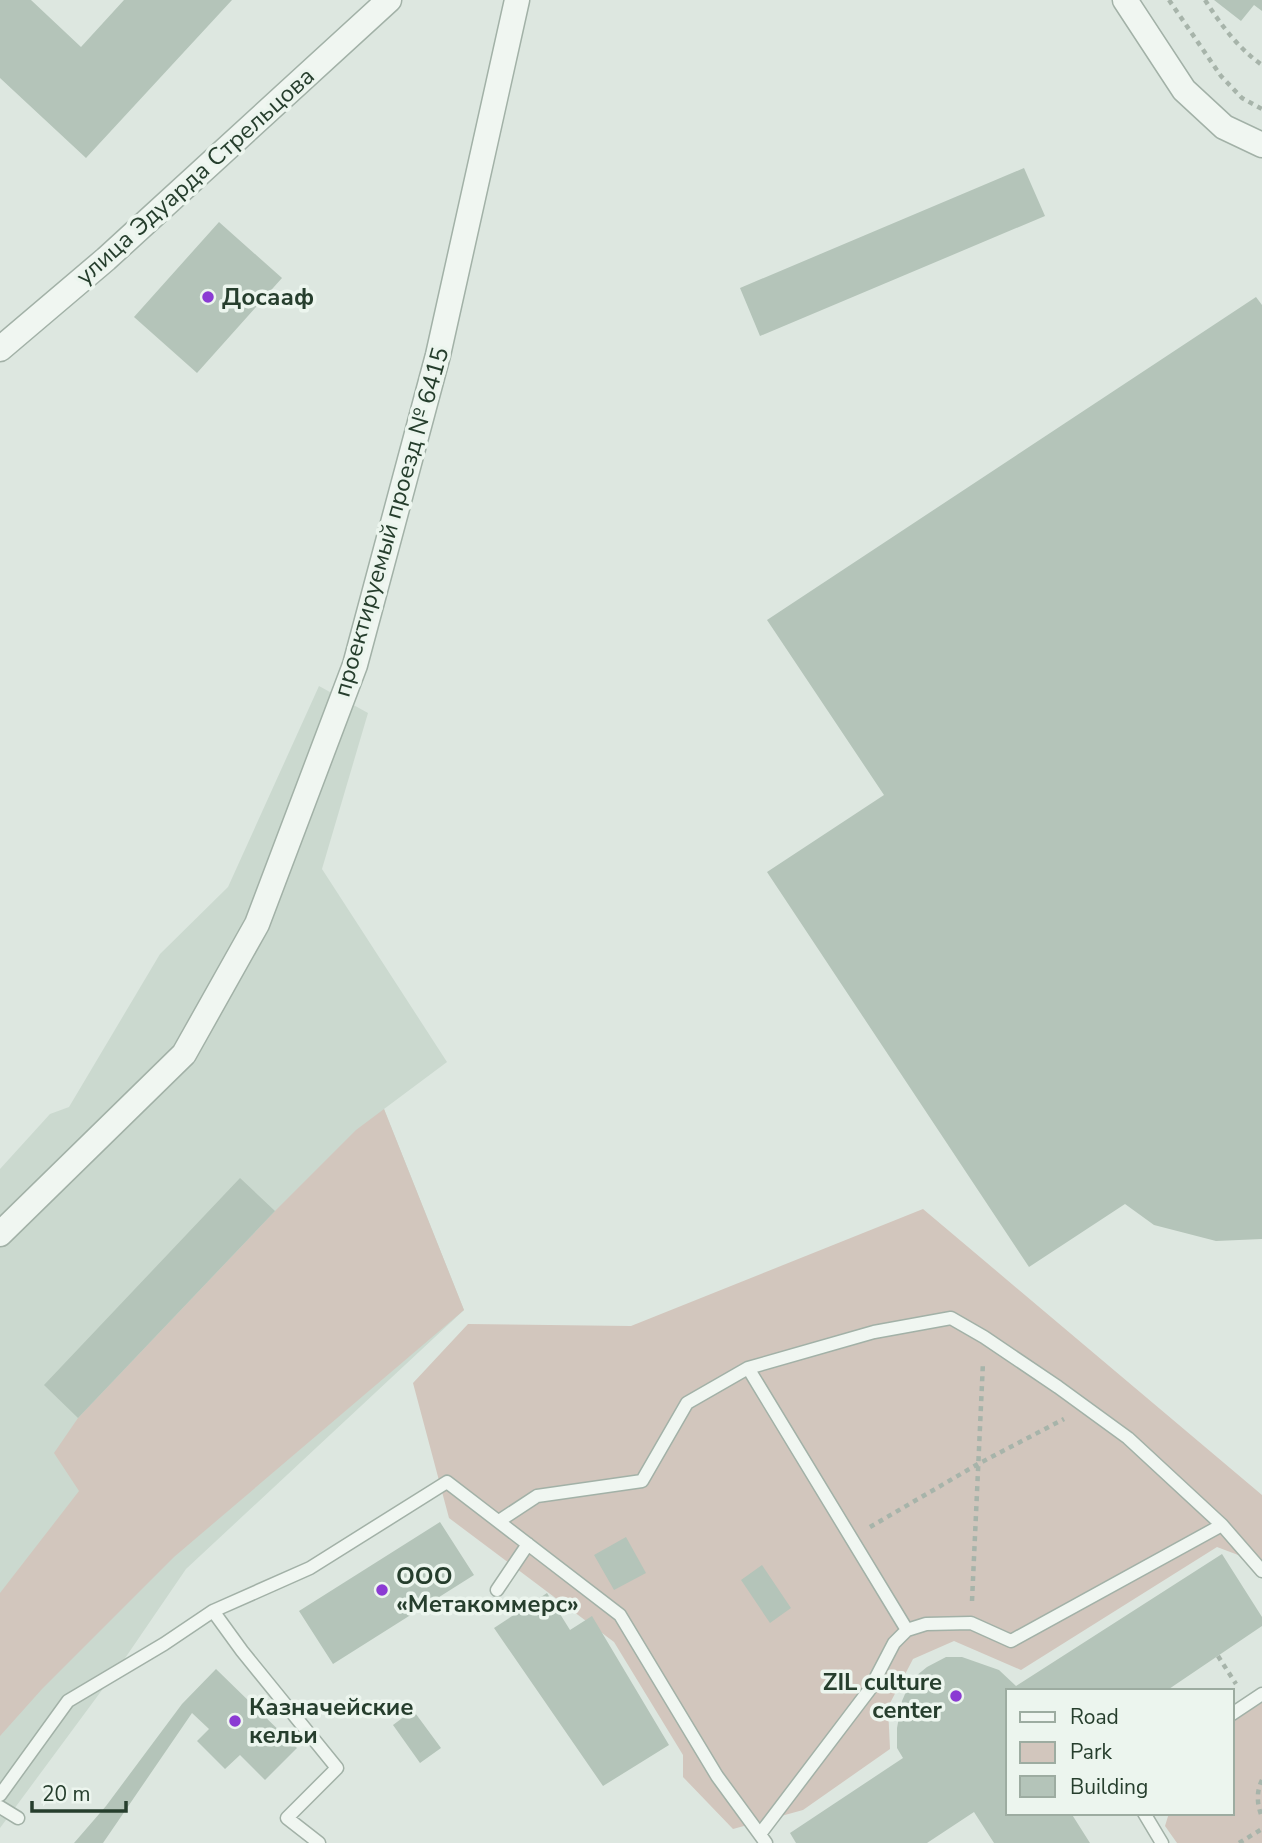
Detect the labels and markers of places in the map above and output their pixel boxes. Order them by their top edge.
place label: Досааф [222,281,314,313]
marker: Досааф [200,289,216,305]
place label: ООО «Метакоммерс» [396,1560,579,1620]
marker: ООО «Метакоммерс» [374,1582,390,1598]
place label: ZIL culture center [823,1666,943,1726]
marker: ZIL culture center [948,1688,964,1704]
place label: Казначейские кельи [249,1691,414,1751]
marker: Казначейские кельи [227,1713,243,1729]

